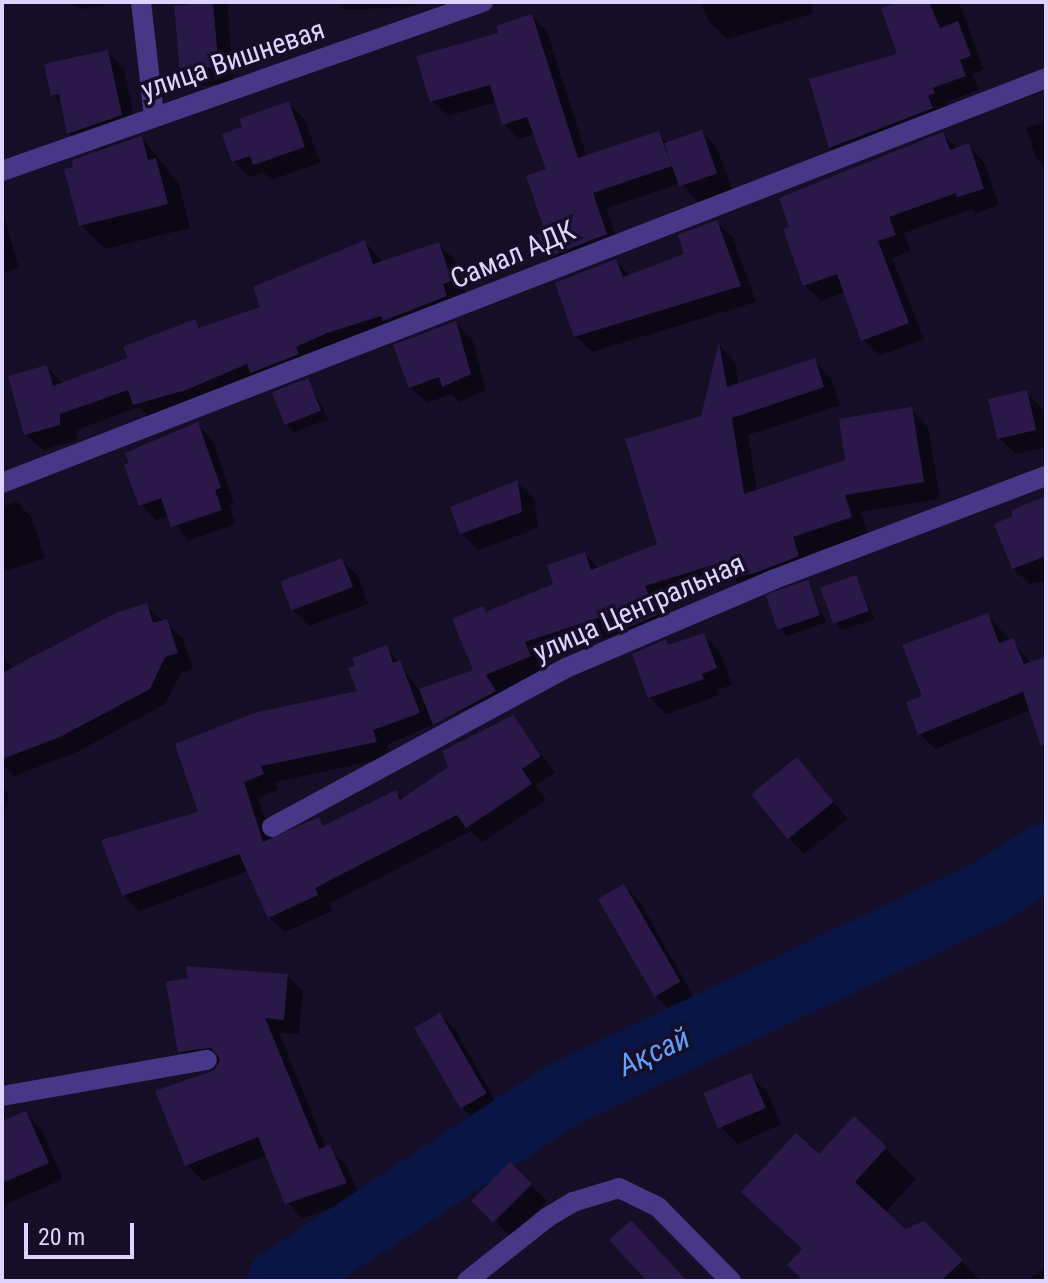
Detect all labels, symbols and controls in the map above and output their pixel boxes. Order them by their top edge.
street label: улица Вишневая [137,13,329,107]
street label: Самал АДК [446,214,580,296]
street label: улица Центральная [528,546,750,670]
water label: Ақсай [613,1020,695,1084]
scale bar [28,1207,138,1257]
text: 20 m [38,1223,85,1251]

